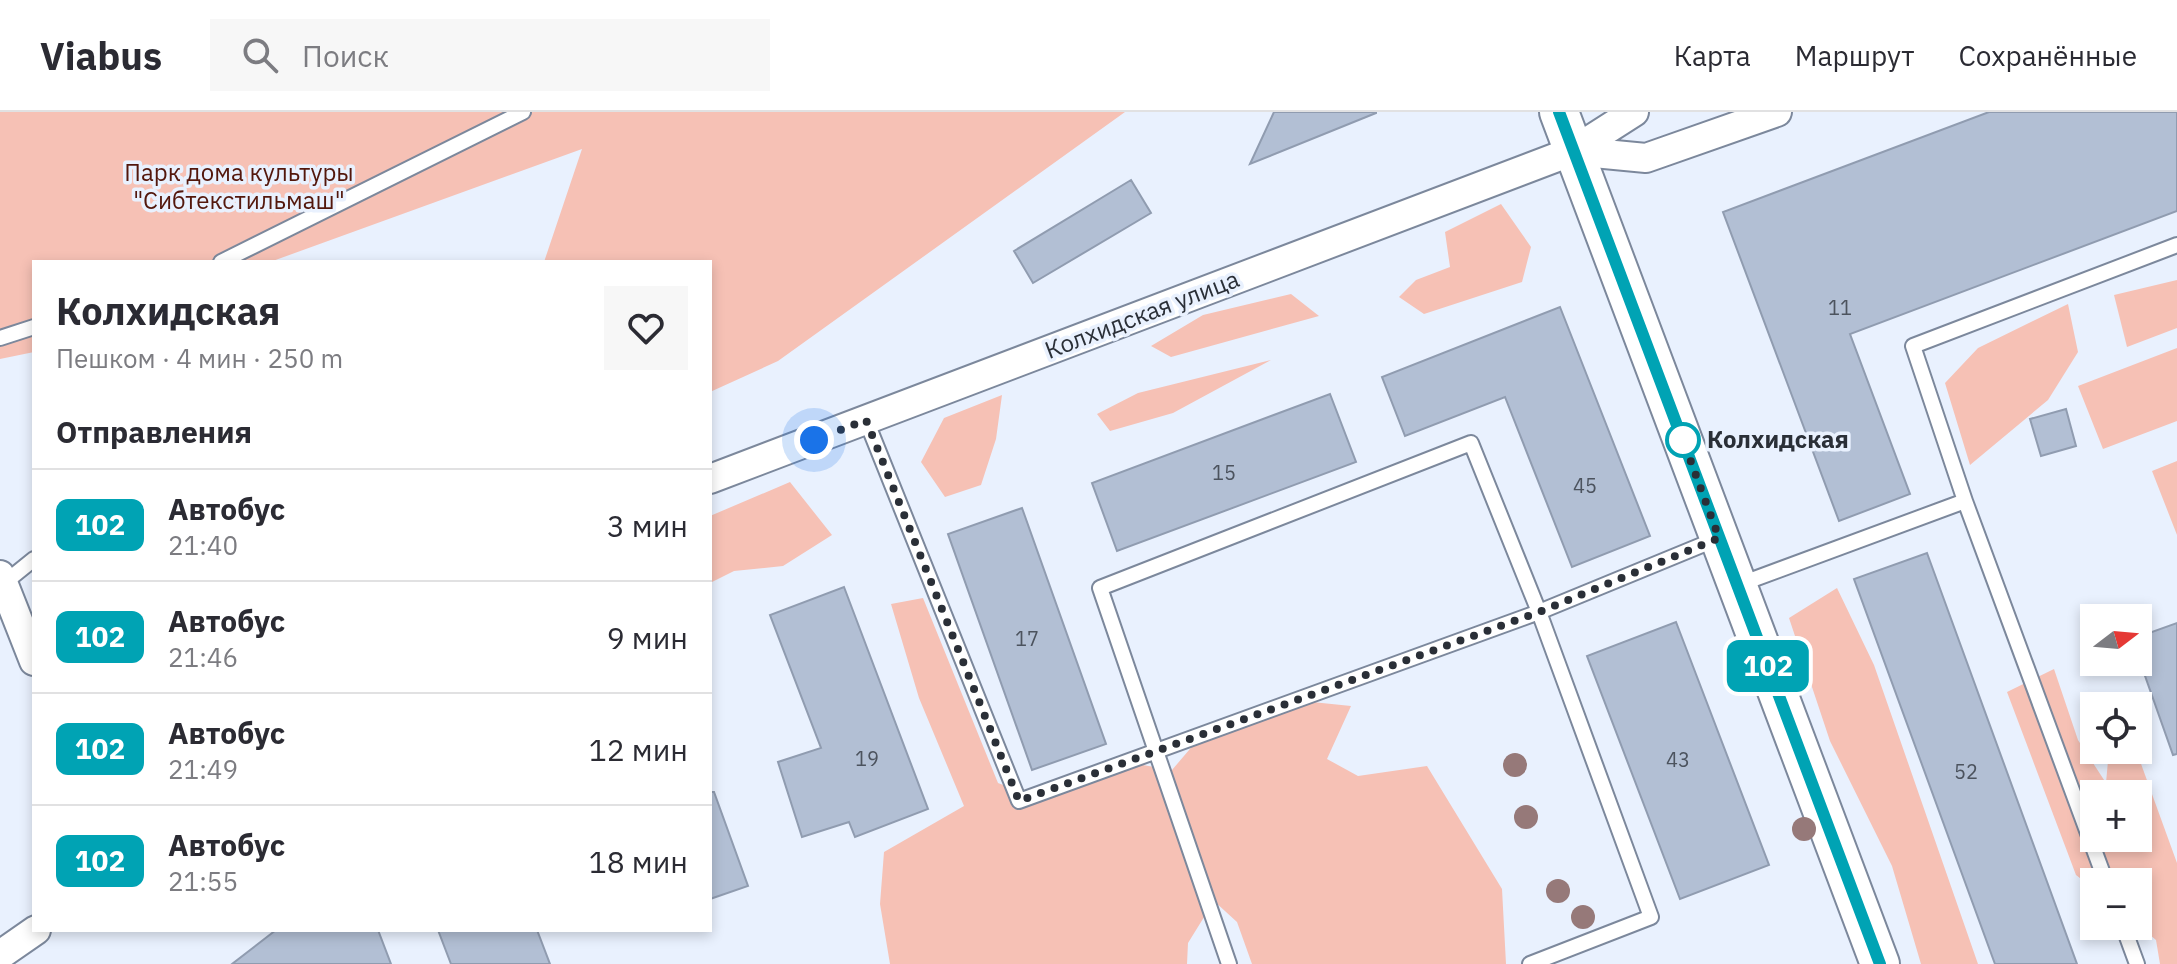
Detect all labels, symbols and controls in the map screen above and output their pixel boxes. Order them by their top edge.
search box [210,19,770,91]
text: Viabus [40,31,162,80]
icon: search [238,33,282,77]
text: Поиск [302,36,389,75]
text: Карта [1674,37,1751,74]
text: Маршрут [1795,37,1914,74]
text: Сохранённые [1958,37,2137,74]
park label: Парк дома культуры "Сибтекстильмаш" [124,156,354,216]
street label: Колхидская улица [1040,262,1244,366]
text: Колхидская [56,286,281,335]
button: heart [604,286,688,370]
house number: 11 [1828,294,1852,321]
text: Пешком · 4 мин · 250 m [56,341,343,375]
text: Отправления [56,412,252,451]
your location [794,420,834,460]
marker: Колхидская [1666,423,1700,457]
place label: Колхидская [1707,423,1849,455]
house number: 15 [1212,459,1236,486]
house number: 45 [1573,472,1597,499]
text: Автобус [168,489,285,528]
text: 102 [75,506,125,543]
text: 3 мин [607,506,688,545]
text: 21:40 [168,528,238,562]
text: Автобус [168,601,285,640]
north arrow [2080,604,2152,676]
map controls [2080,604,2152,940]
text: 102 [75,618,125,655]
text: 9 мин [607,618,688,657]
house number: 17 [1015,625,1039,652]
text: 21:46 [168,640,238,674]
line badge: 102 [1722,640,1814,692]
text: 102 [1743,647,1793,684]
button: locate [2080,692,2152,764]
text: Автобус [168,713,285,752]
text: 102 [75,730,125,767]
text: 12 мин [589,730,688,769]
house number: 19 [855,745,879,772]
house number: 43 [1666,746,1690,773]
text: 21:49 [168,752,238,786]
house number: 52 [1954,758,1978,785]
button: + [2080,780,2152,852]
text: Автобус [168,825,285,864]
text: 102 [75,842,125,879]
text: 18 мин [589,842,688,881]
text: 21:55 [168,864,238,898]
button: − [2080,868,2152,940]

